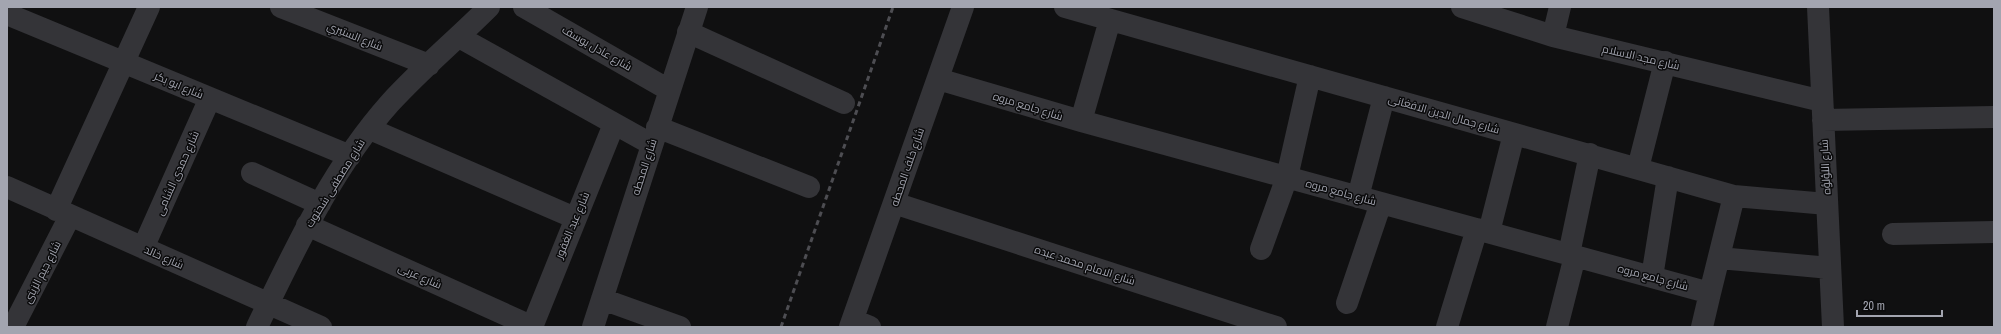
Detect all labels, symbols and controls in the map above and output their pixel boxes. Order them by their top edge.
street label: شارع الستيري [324,18,385,55]
street label: شارع عادل يوسف [559,22,635,75]
street label: شارع مجد الاسلام [1601,41,1681,74]
street label: شارع ابو بكر [151,68,206,103]
street label: شارع جامع مروه [991,89,1065,124]
street label: شارع جمال الدين الافغانى [1386,91,1501,138]
street label: شارع خلف المحطه [887,126,928,208]
street label: شارع حمدى الشامى [152,129,203,218]
street label: شارع مصطفى شحتوت [302,136,369,230]
street label: شارع المحطه [628,137,661,197]
street label: شارع اللؤلؤه [1817,139,1834,195]
street label: شارع جامع مروه [1304,176,1378,209]
street label: شارع عبد الغفور [551,189,593,262]
street label: شارع جيم الزينى [20,238,65,306]
street label: شارع خالد [142,242,186,273]
street label: شارع الامام محمد عبده [1033,242,1137,289]
street label: شارع عربى [396,260,444,293]
street label: شارع جامع مروه [1616,261,1690,294]
scale bar [1857,292,1942,318]
text: 20 m [1863,298,1885,314]

